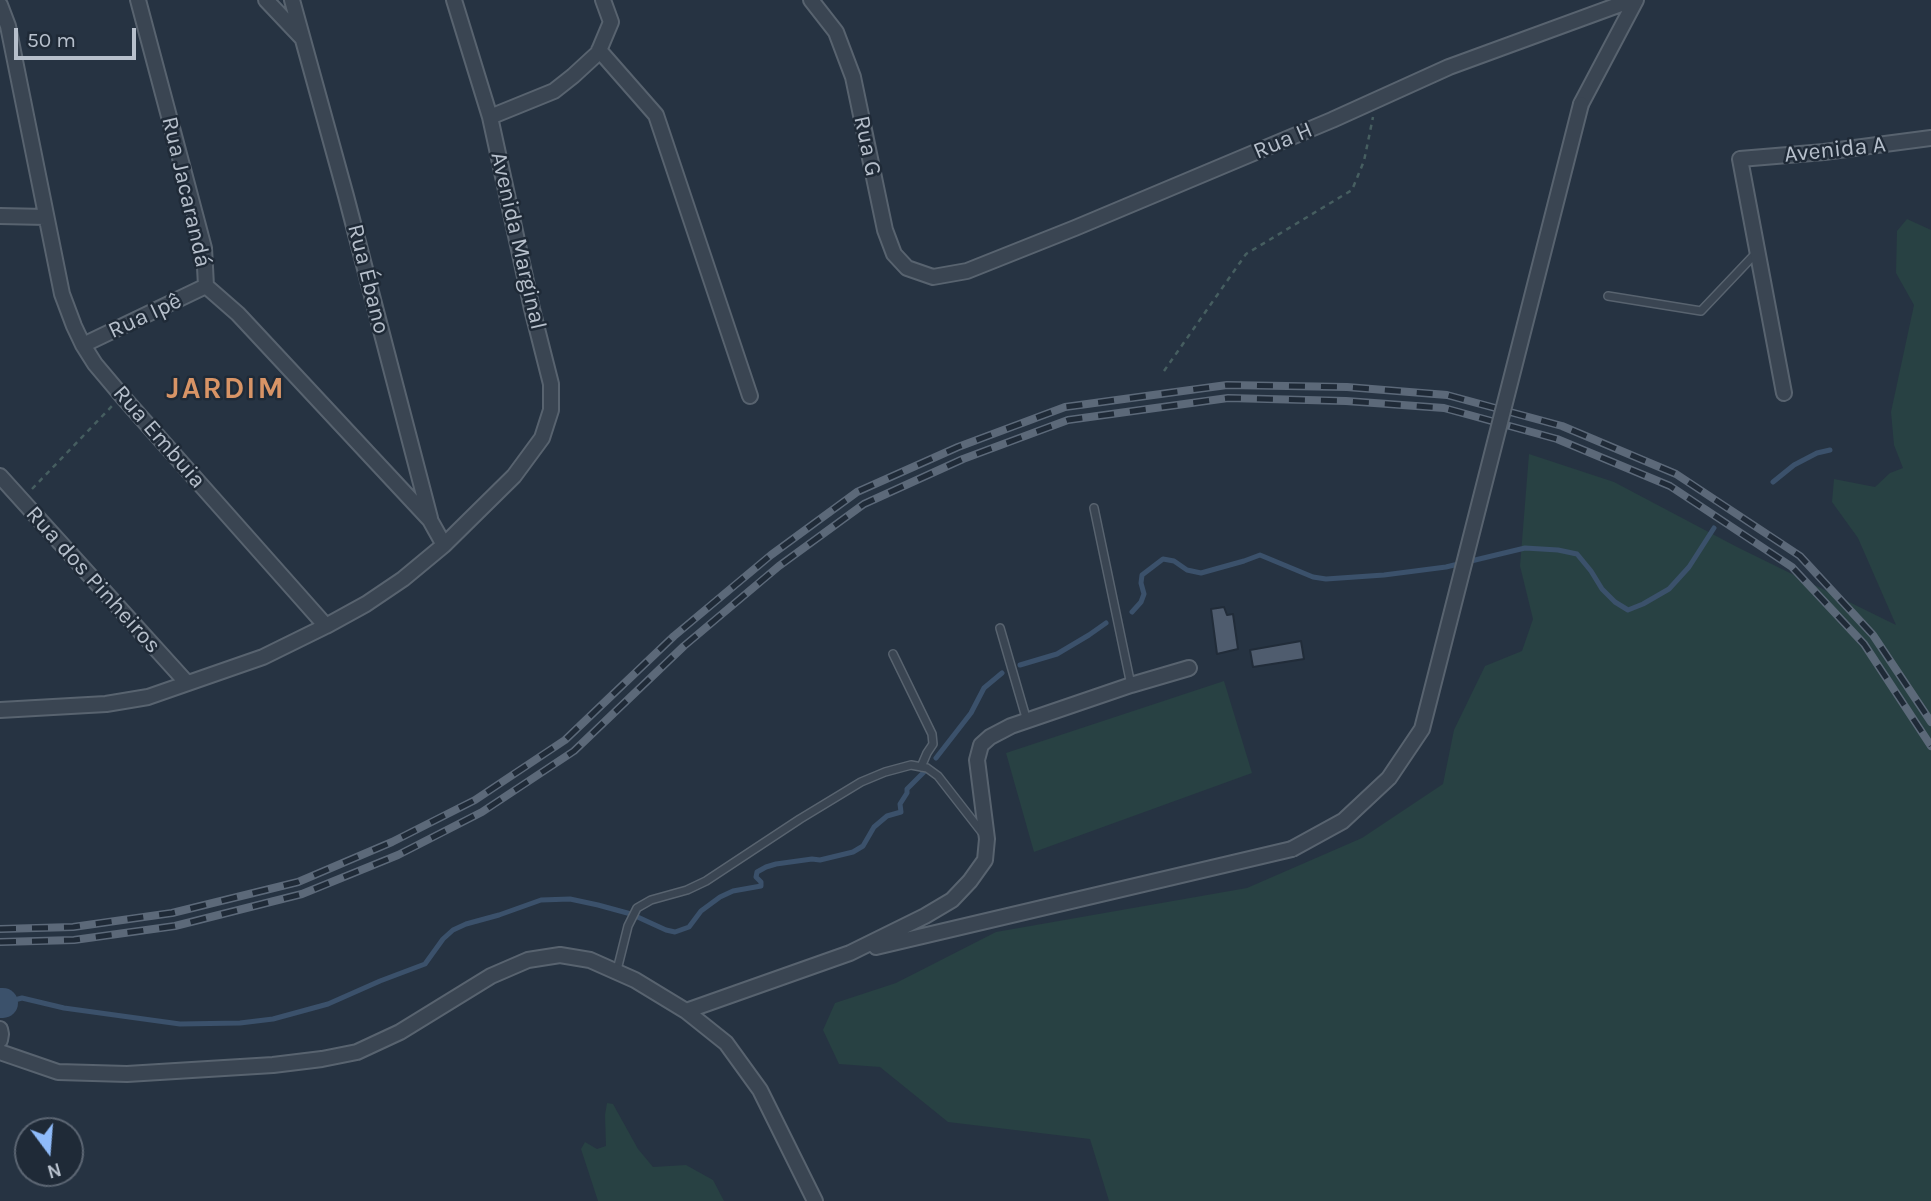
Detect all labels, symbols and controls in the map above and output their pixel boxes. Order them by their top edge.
scale bar [18,14,140,58]
text: 50 m [27,28,76,52]
street label: Rua G [847,113,887,179]
street label: Rua Jacarandá [155,114,217,270]
street label: Rua H [1249,116,1317,166]
street label: Avenida A [1783,131,1887,169]
street label: Avenida Marginal [484,149,552,333]
street label: Rua Ébano [341,221,395,337]
street label: Rua Ipê [104,287,186,345]
district label: JARDIM [167,371,285,407]
street label: Rua Embuia [107,380,211,494]
street label: Rua dos Pinheiros [20,501,166,659]
north arrow [14,1117,84,1187]
text: N [45,1158,64,1183]

